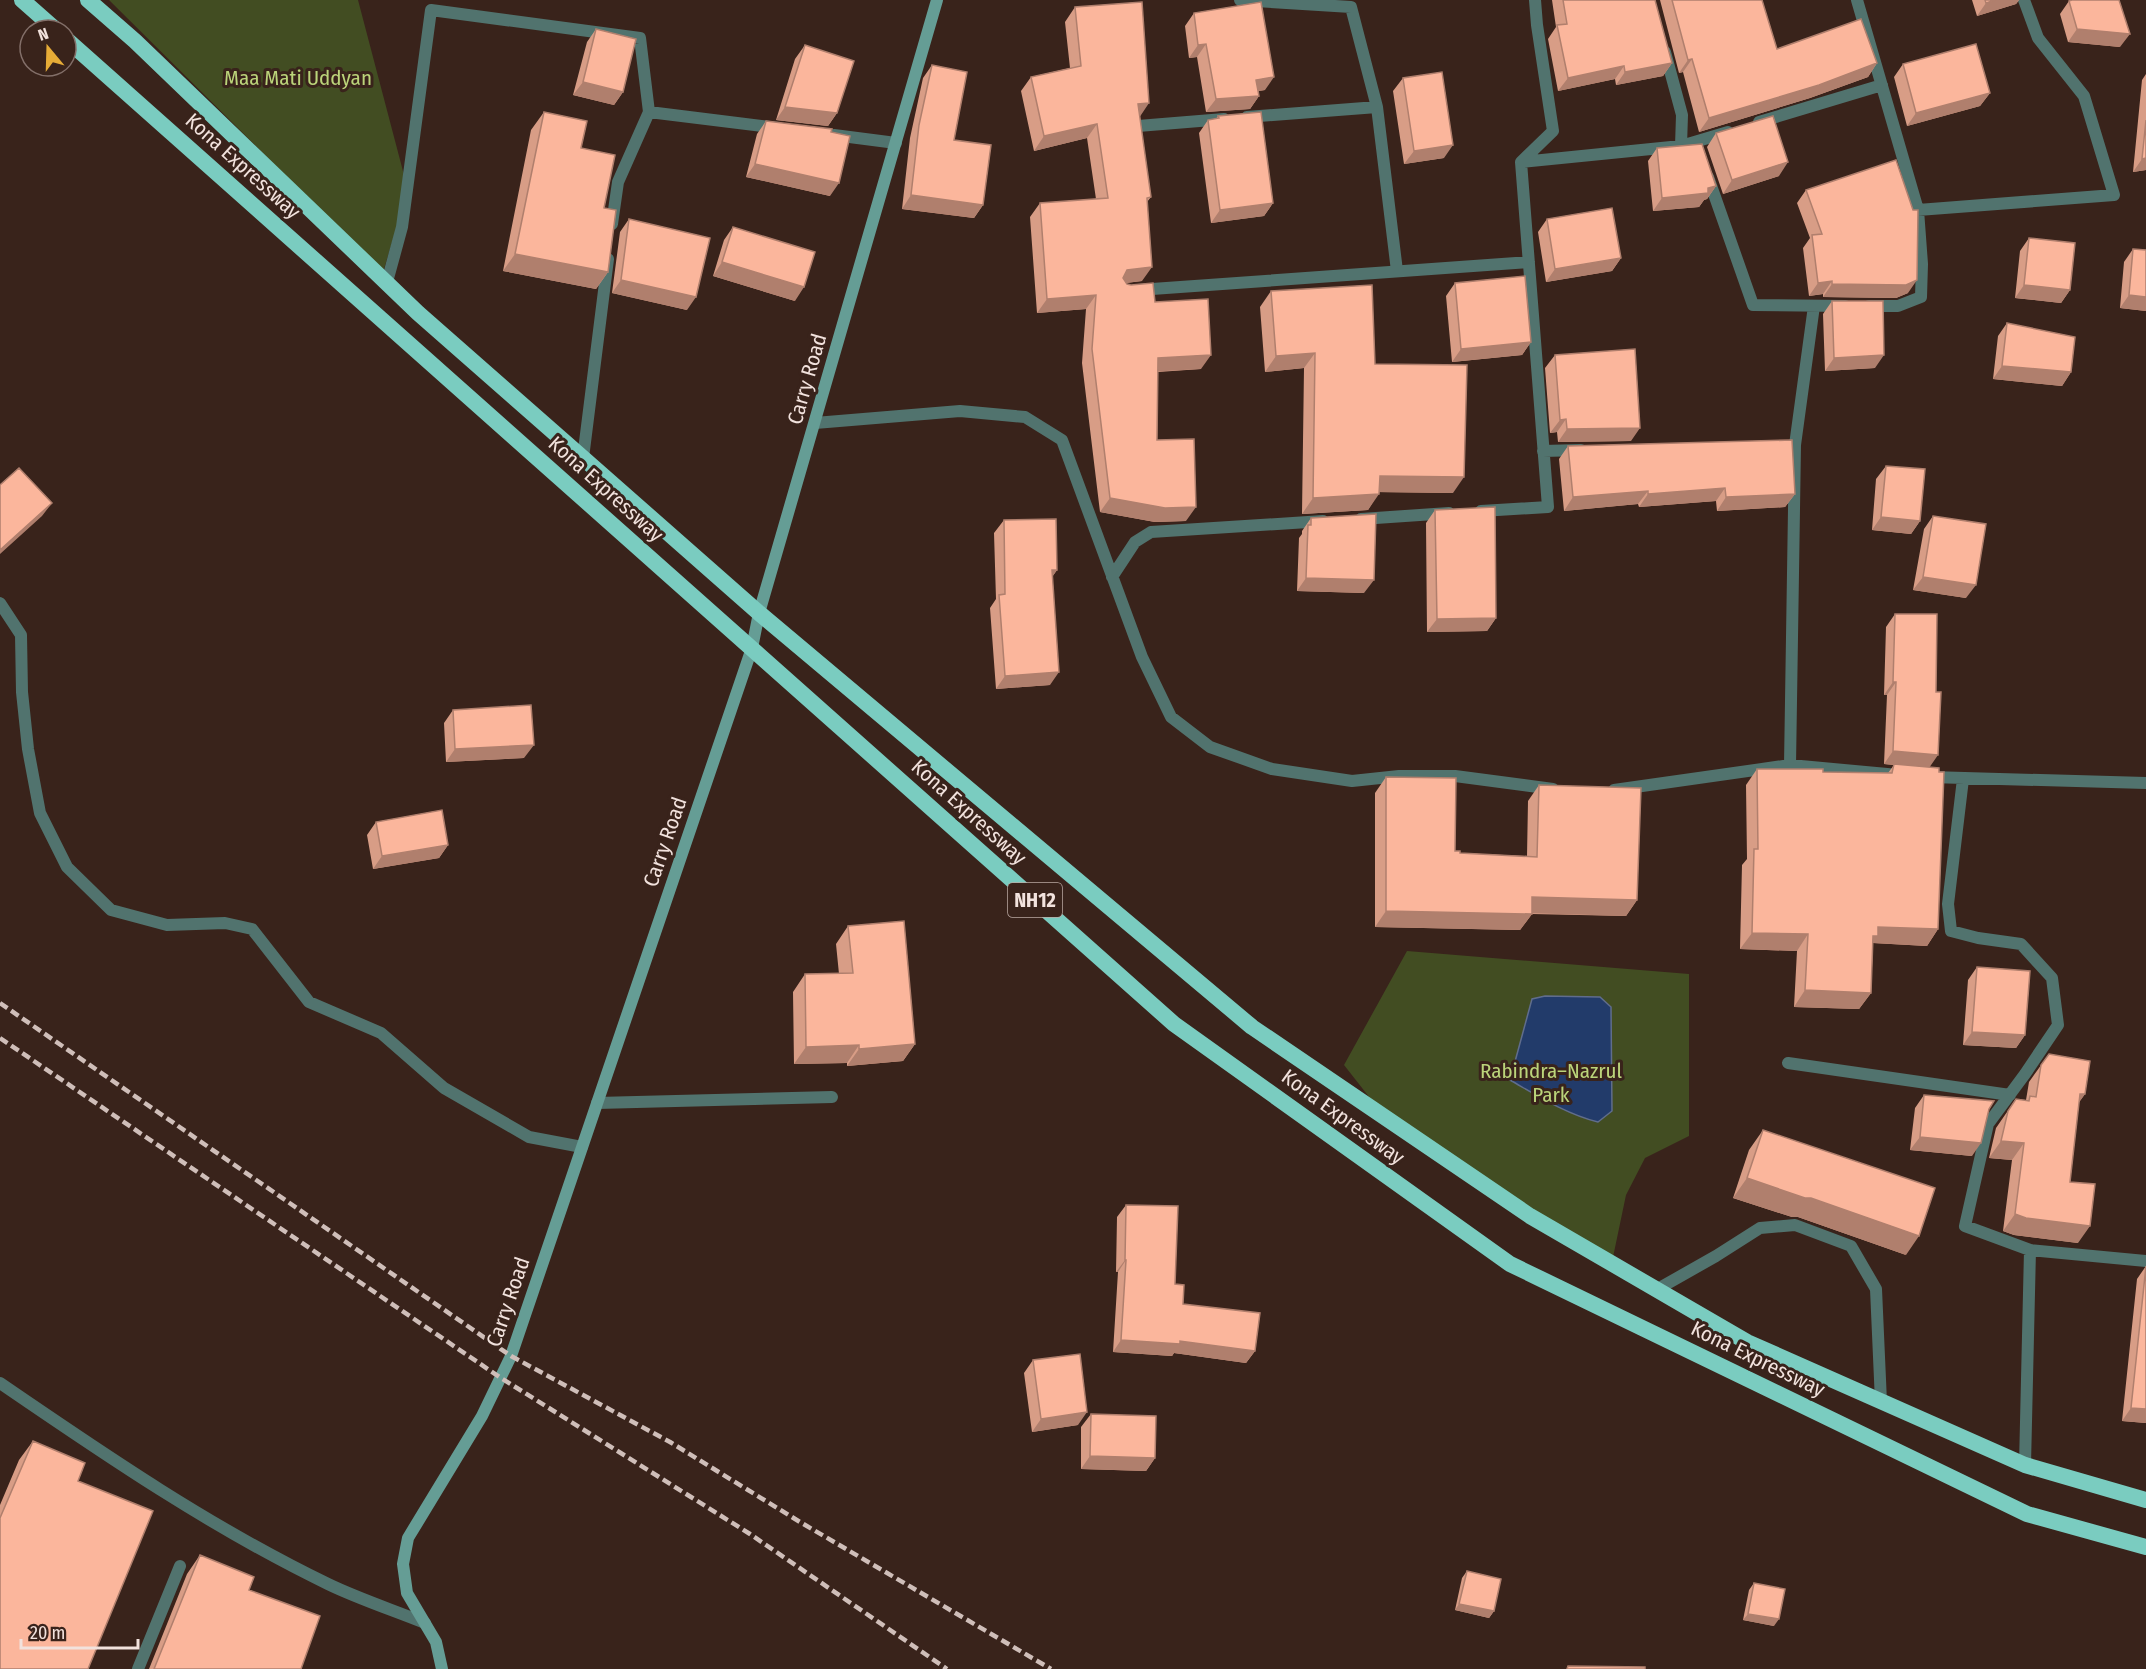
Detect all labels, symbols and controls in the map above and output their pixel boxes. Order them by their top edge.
north arrow [18,18,78,78]
text: N [36,24,51,45]
park label: Maa Mati Uddyan [224,65,372,91]
street label: Kona Expressway [180,108,306,225]
street label: Carry Road [782,331,832,427]
street label: Kona Expressway [543,431,669,548]
street label: Kona Expressway [906,754,1032,871]
street label: Carry Road [638,794,692,890]
road number: NH12 [1008,883,1062,917]
park label: Rabindra–Nazrul Park [1480,1058,1623,1108]
street label: Kona Expressway [1276,1064,1410,1171]
street label: Carry Road [481,1254,535,1350]
street label: Kona Expressway [1687,1315,1830,1403]
scale bar [21,1612,138,1650]
text: 20 m [30,1622,65,1644]

